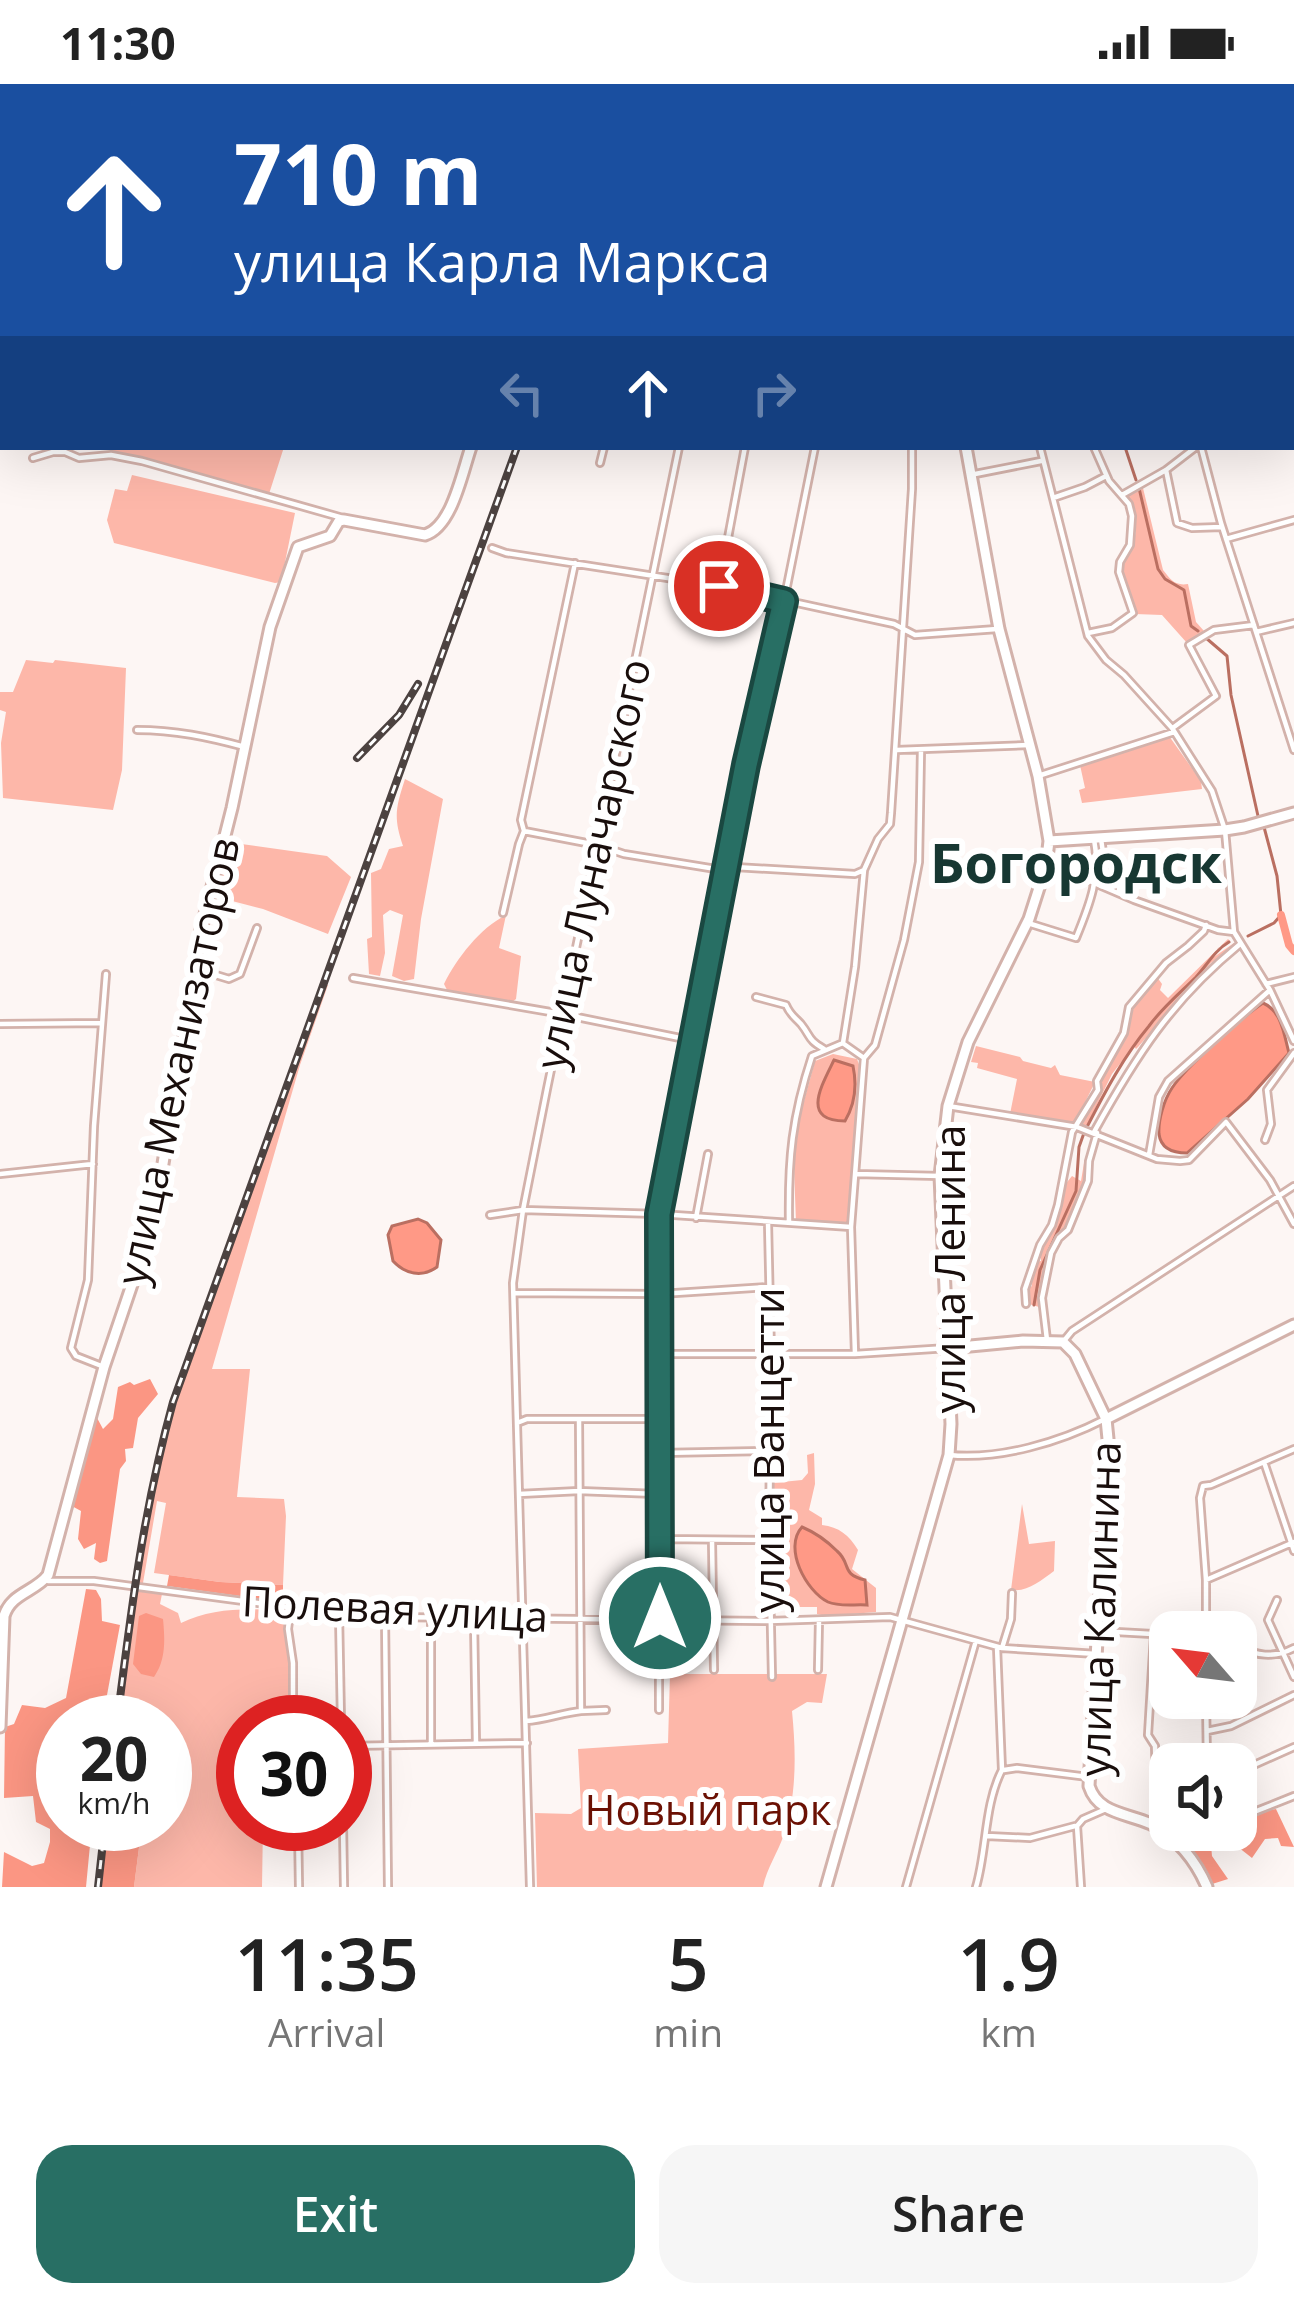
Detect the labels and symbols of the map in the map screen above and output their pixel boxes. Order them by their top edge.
pin [668,535,770,637]
street label: улица Луначарского [520,653,663,1074]
district label: Богородск [930,825,1222,899]
street label: улица Механизаторов [101,832,252,1290]
street label: улица Ленина [920,1125,977,1413]
street label: улица Ванцетти [739,1287,796,1613]
street label: улица Калинина [1064,1440,1133,1777]
position arrow [597,1555,723,1681]
street label: Полевая улица [241,1571,550,1644]
north arrow [1149,1611,1257,1719]
speed limit sign: 30 [216,1695,372,1851]
park label: Новый парк [585,1780,832,1837]

